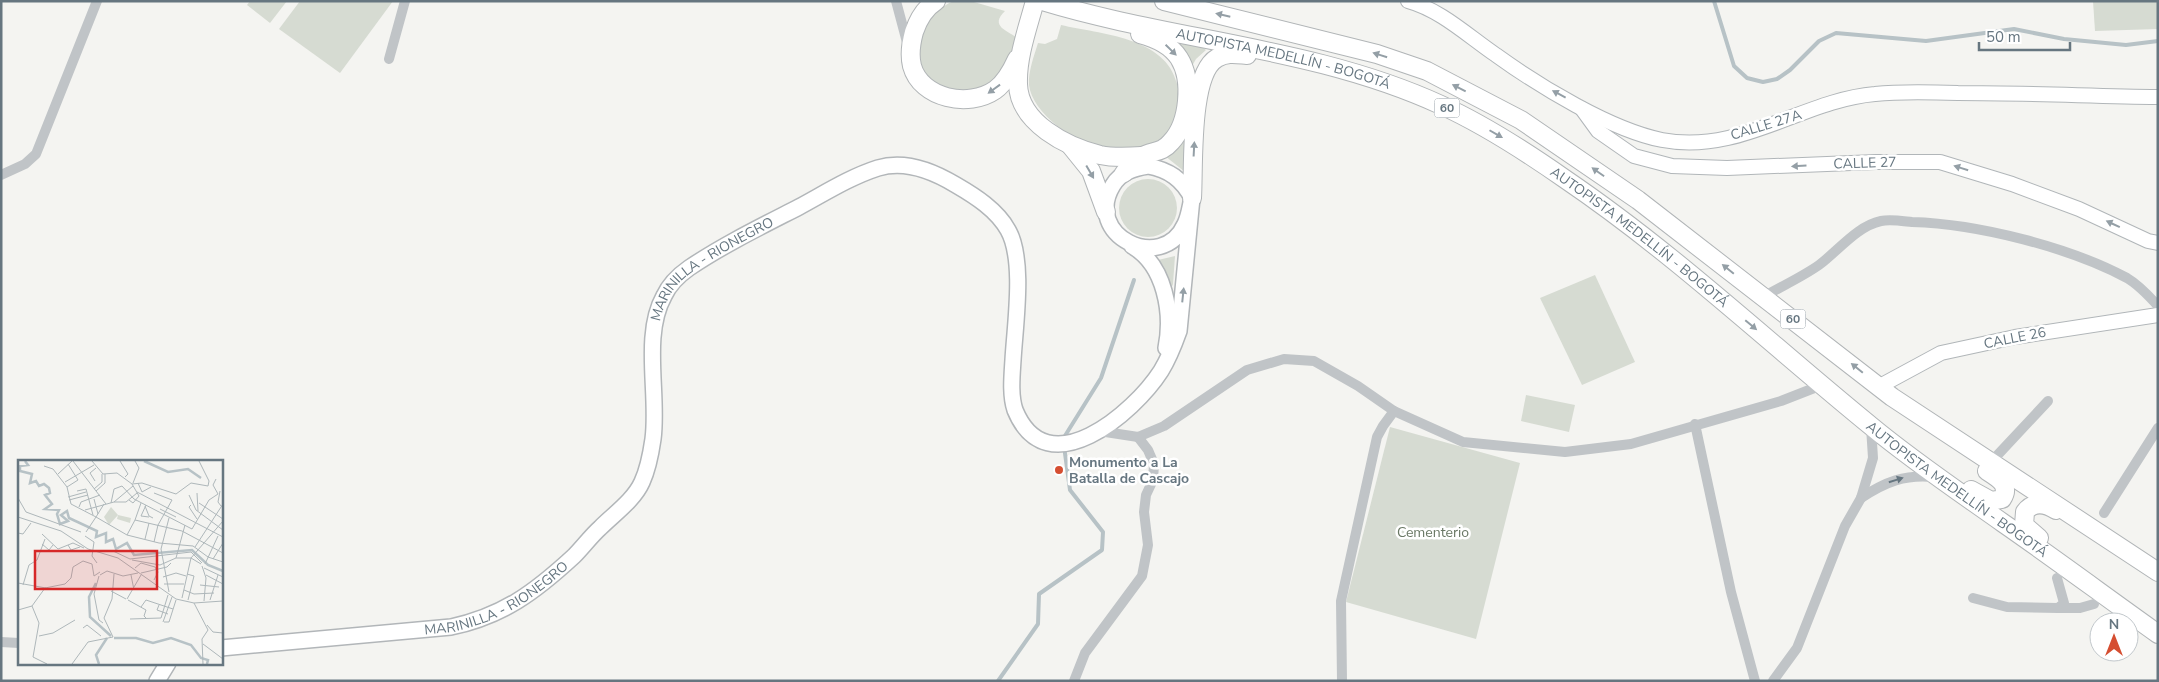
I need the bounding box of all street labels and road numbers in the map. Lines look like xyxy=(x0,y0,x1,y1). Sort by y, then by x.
street label: AUTOPISTA MEDELLÍN - BOGOTÁ xyxy=(1174,24,1393,93)
road number: 60 xyxy=(1434,99,1460,118)
street label: CALLE 27A xyxy=(1728,105,1804,145)
street label: CALLE 27 xyxy=(1833,152,1897,174)
street label: AUTOPISTA MEDELLÍN - BOGOTÁ xyxy=(1547,162,1733,311)
street label: MARINILLA - RIONEGRO xyxy=(646,212,777,323)
road number: 60 xyxy=(1780,310,1806,328)
street label: CALLE 26 xyxy=(1982,323,2048,353)
street label: AUTOPISTA MEDELLÍN - BOGOTÁ xyxy=(1862,417,2052,561)
street label: MARINILLA - RIONEGRO xyxy=(423,556,572,639)

